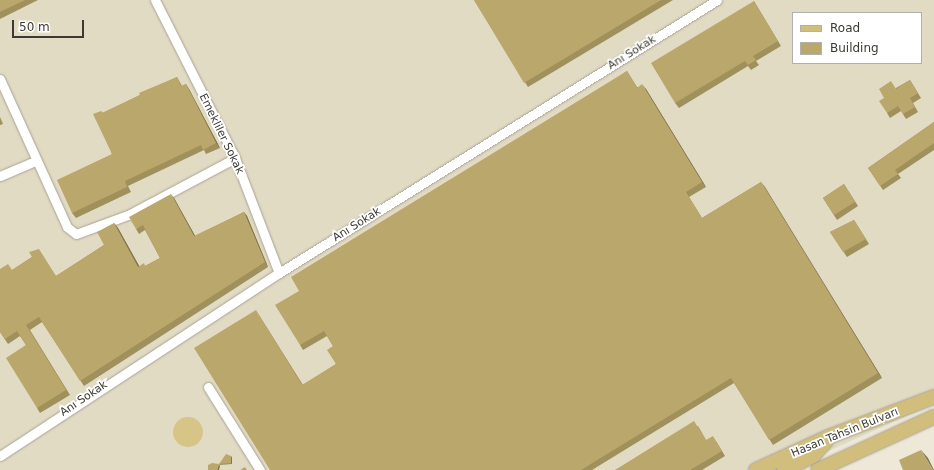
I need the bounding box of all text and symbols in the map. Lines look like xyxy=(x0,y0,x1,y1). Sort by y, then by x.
scale bar xyxy=(14,12,86,38)
legend xyxy=(792,12,922,64)
text: 50 m xyxy=(19,20,50,34)
text: Road xyxy=(830,21,860,35)
street label: Anı Sokak xyxy=(606,33,658,73)
text: Building xyxy=(830,41,879,55)
street label: Emekliler Sokak xyxy=(196,92,246,176)
street label: Anı Sokak xyxy=(331,205,383,245)
street label: Anı Sokak xyxy=(58,378,110,420)
street label: Hasan Tahsin Bulvarı xyxy=(790,405,900,461)

